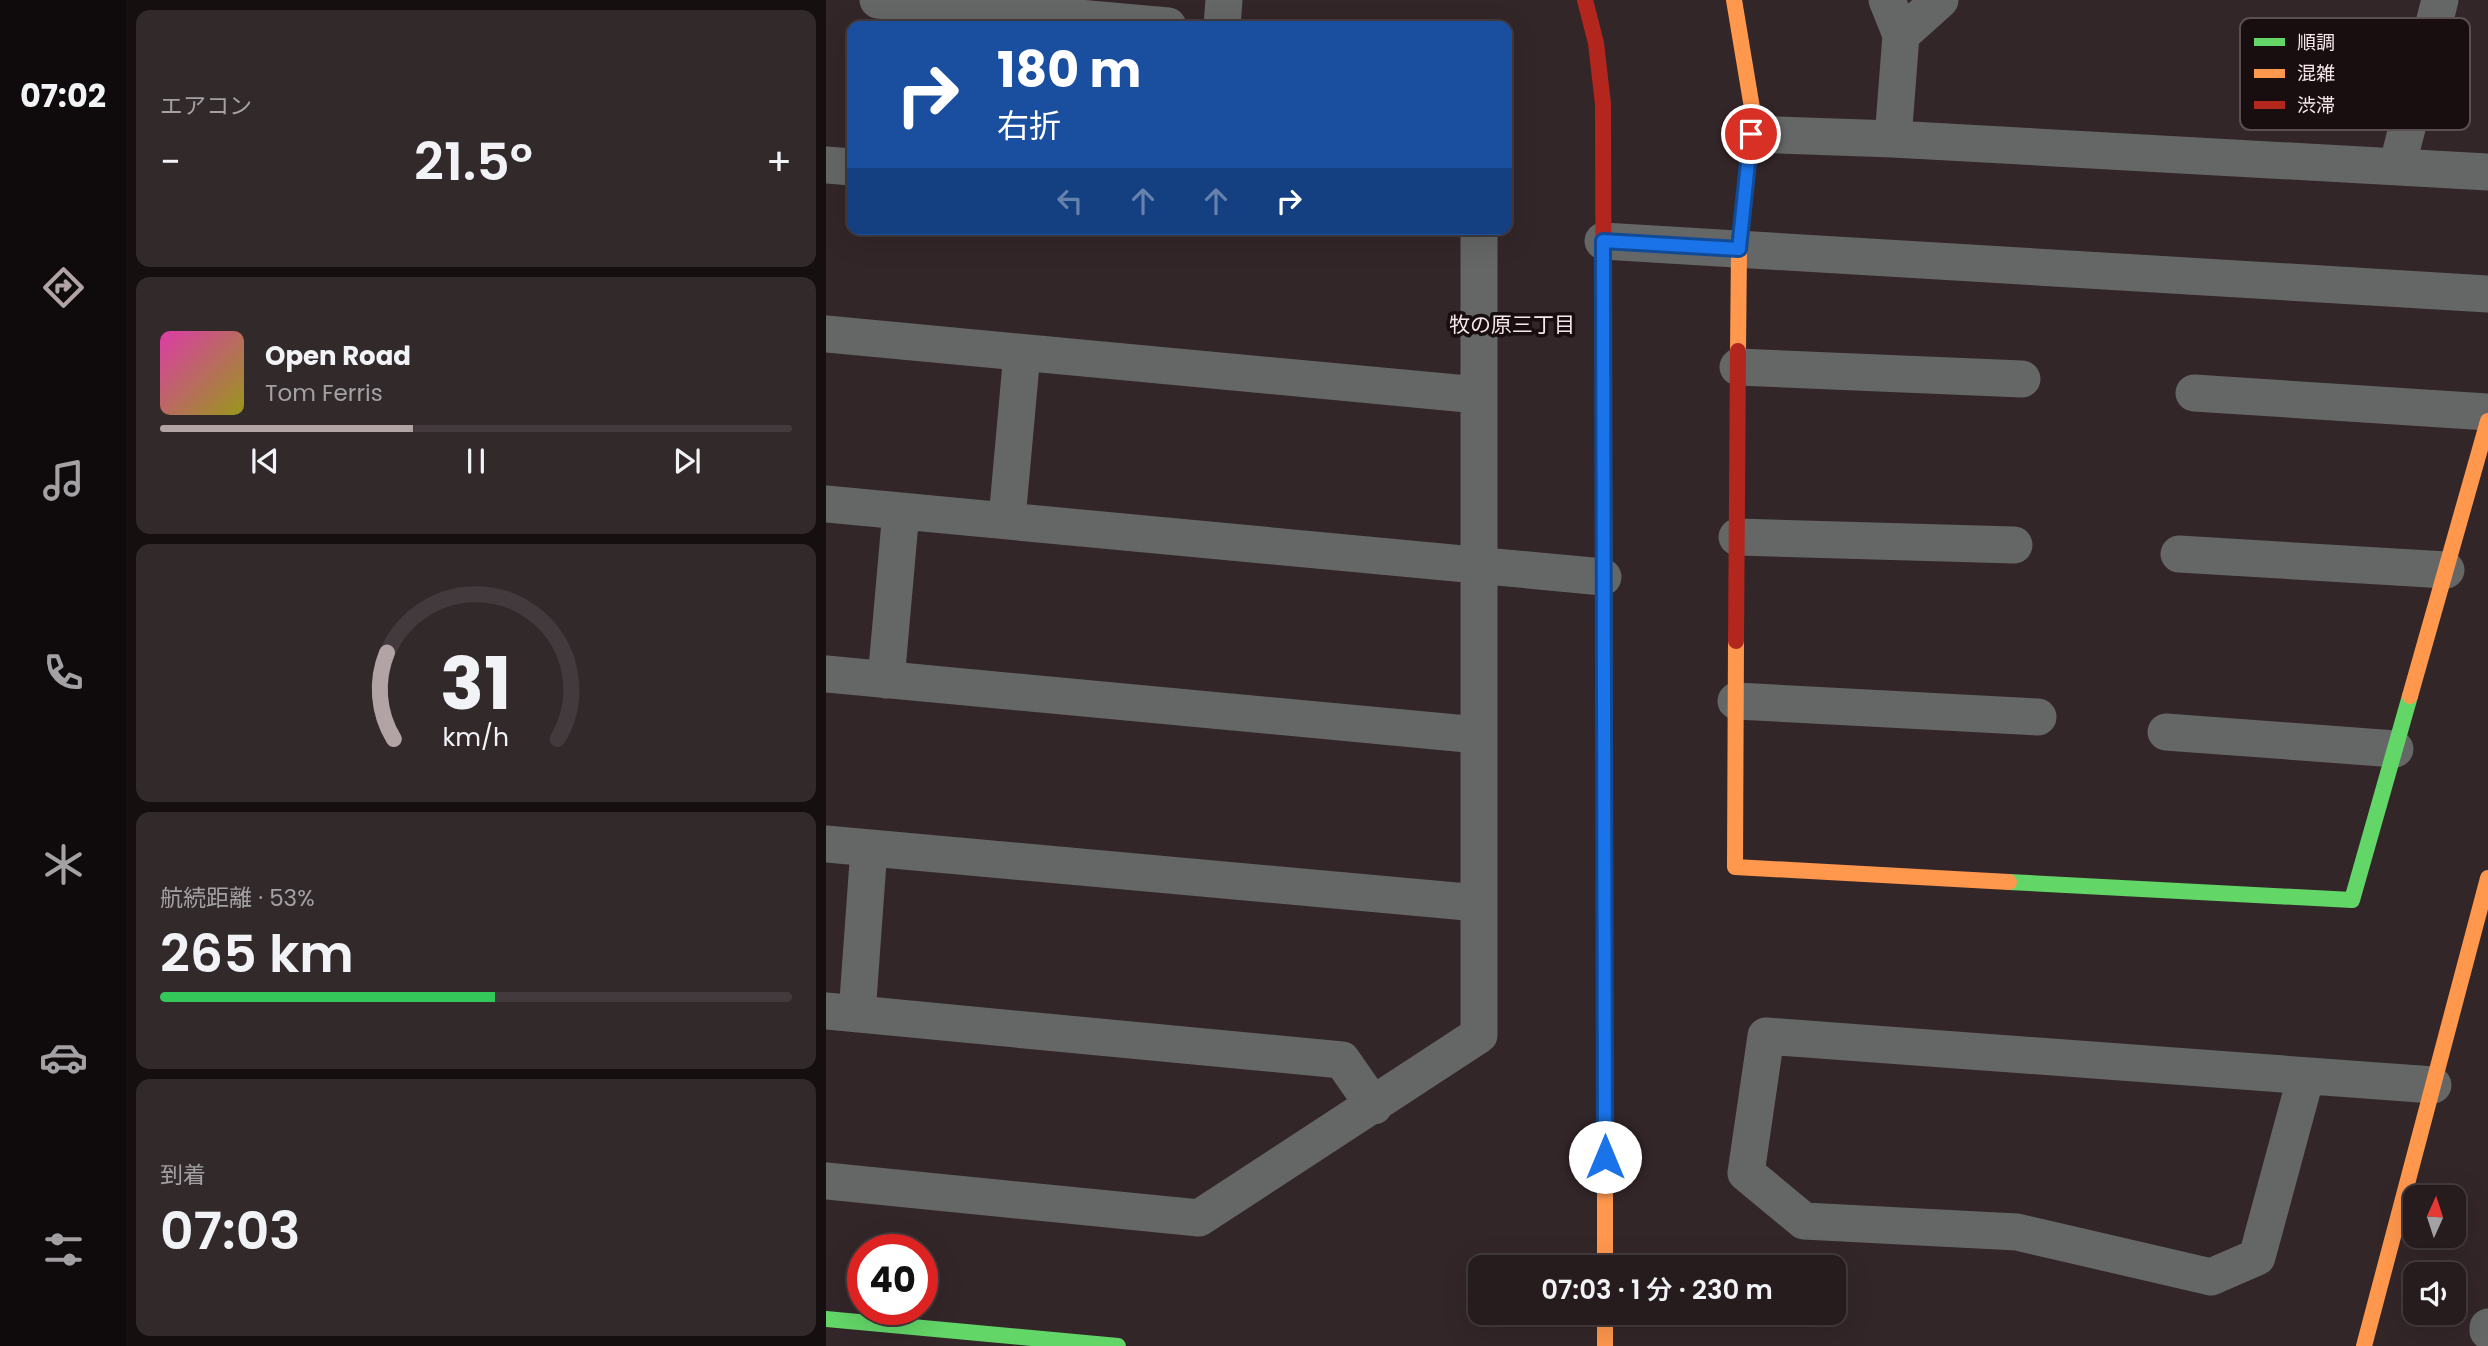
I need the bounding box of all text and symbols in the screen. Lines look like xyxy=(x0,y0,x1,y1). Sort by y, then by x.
legend xyxy=(2240,18,2470,130)
text: 順調 xyxy=(2297,29,2335,56)
text: 180 m xyxy=(997,36,1141,104)
icon: right xyxy=(882,49,973,140)
text: 混雑 xyxy=(2297,60,2335,87)
text: 07:02 xyxy=(20,73,106,118)
text: エアコン xyxy=(160,90,252,122)
text: 渋滞 xyxy=(2297,92,2335,119)
text: 右折 xyxy=(997,103,1061,148)
pin xyxy=(1721,104,1781,164)
icon: arrive xyxy=(1732,115,1770,153)
text: 21.5° xyxy=(414,125,533,198)
text: − xyxy=(160,135,181,188)
text: + xyxy=(766,135,792,188)
icon: left xyxy=(1051,182,1089,220)
icon: ahead xyxy=(1124,182,1162,220)
icon: ahead xyxy=(1197,182,1235,220)
icon: right xyxy=(1270,182,1308,220)
icon: directions xyxy=(39,263,88,312)
district label: 牧の原三丁目 xyxy=(1449,310,1575,339)
text: Open Road xyxy=(265,338,411,374)
text: Tom Ferris xyxy=(265,377,383,409)
icon: previous xyxy=(246,442,284,480)
icon: pause xyxy=(457,442,495,480)
icon: next xyxy=(668,442,706,480)
icon: music xyxy=(39,456,88,505)
text: 31 xyxy=(440,633,512,734)
icon: phone xyxy=(39,648,88,697)
text: km/h xyxy=(443,720,509,755)
icon: climate xyxy=(39,840,88,889)
text: 航続距離 · 53% xyxy=(160,882,315,914)
text: 265 km xyxy=(160,917,354,990)
icon: car xyxy=(39,1033,88,1082)
position arrow xyxy=(1568,1120,1642,1194)
text: 到着 xyxy=(160,1159,206,1191)
north arrow xyxy=(2403,1185,2466,1248)
map controls xyxy=(2403,1185,2466,1325)
text: 07:03 xyxy=(160,1194,301,1267)
icon: filters xyxy=(39,1225,88,1274)
speed limit sign: 40 xyxy=(847,1234,938,1325)
button: sound xyxy=(2403,1262,2466,1325)
text: 07:03 · 1 分 · 230 m xyxy=(1541,1272,1773,1308)

